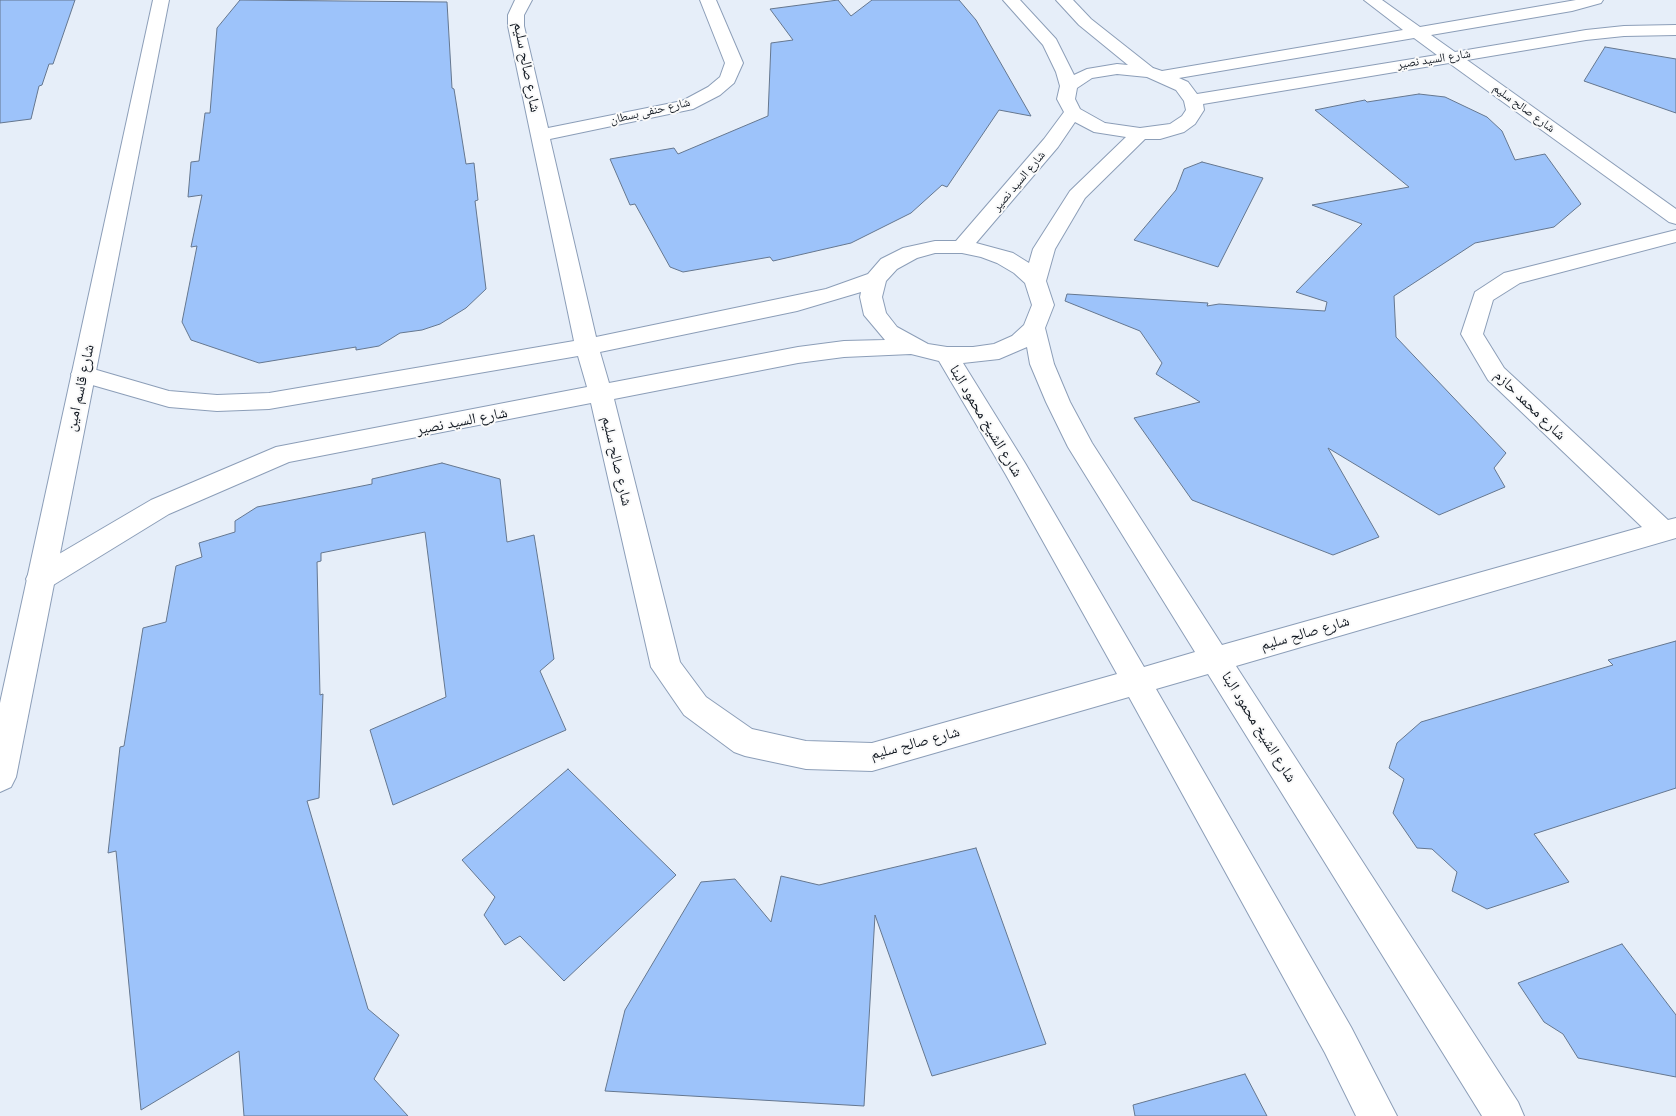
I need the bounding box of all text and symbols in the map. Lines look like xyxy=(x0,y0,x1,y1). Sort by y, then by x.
street label: شارع صالح سليم xyxy=(509,20,545,114)
street label: شارع السيد نصير xyxy=(1396,46,1472,72)
street label: شارع صالح سليم xyxy=(1490,81,1558,135)
street label: شارع حنفى بسطان xyxy=(609,95,691,127)
street label: شارع السيد نصير xyxy=(990,148,1048,214)
street label: شارع قاسم امين xyxy=(62,343,98,433)
street label: شارع الشيخ محمود البنا xyxy=(945,362,1027,480)
street label: شارع محمد حازم xyxy=(1490,366,1570,444)
street label: شارع السيد نصير xyxy=(415,403,509,439)
street label: شارع صالح سليم xyxy=(598,414,636,508)
street label: شارع صالح سليم xyxy=(1258,612,1352,654)
street label: شارع الشيخ محمود البنا xyxy=(1218,668,1300,786)
street label: شارع صالح سليم xyxy=(868,722,962,764)

